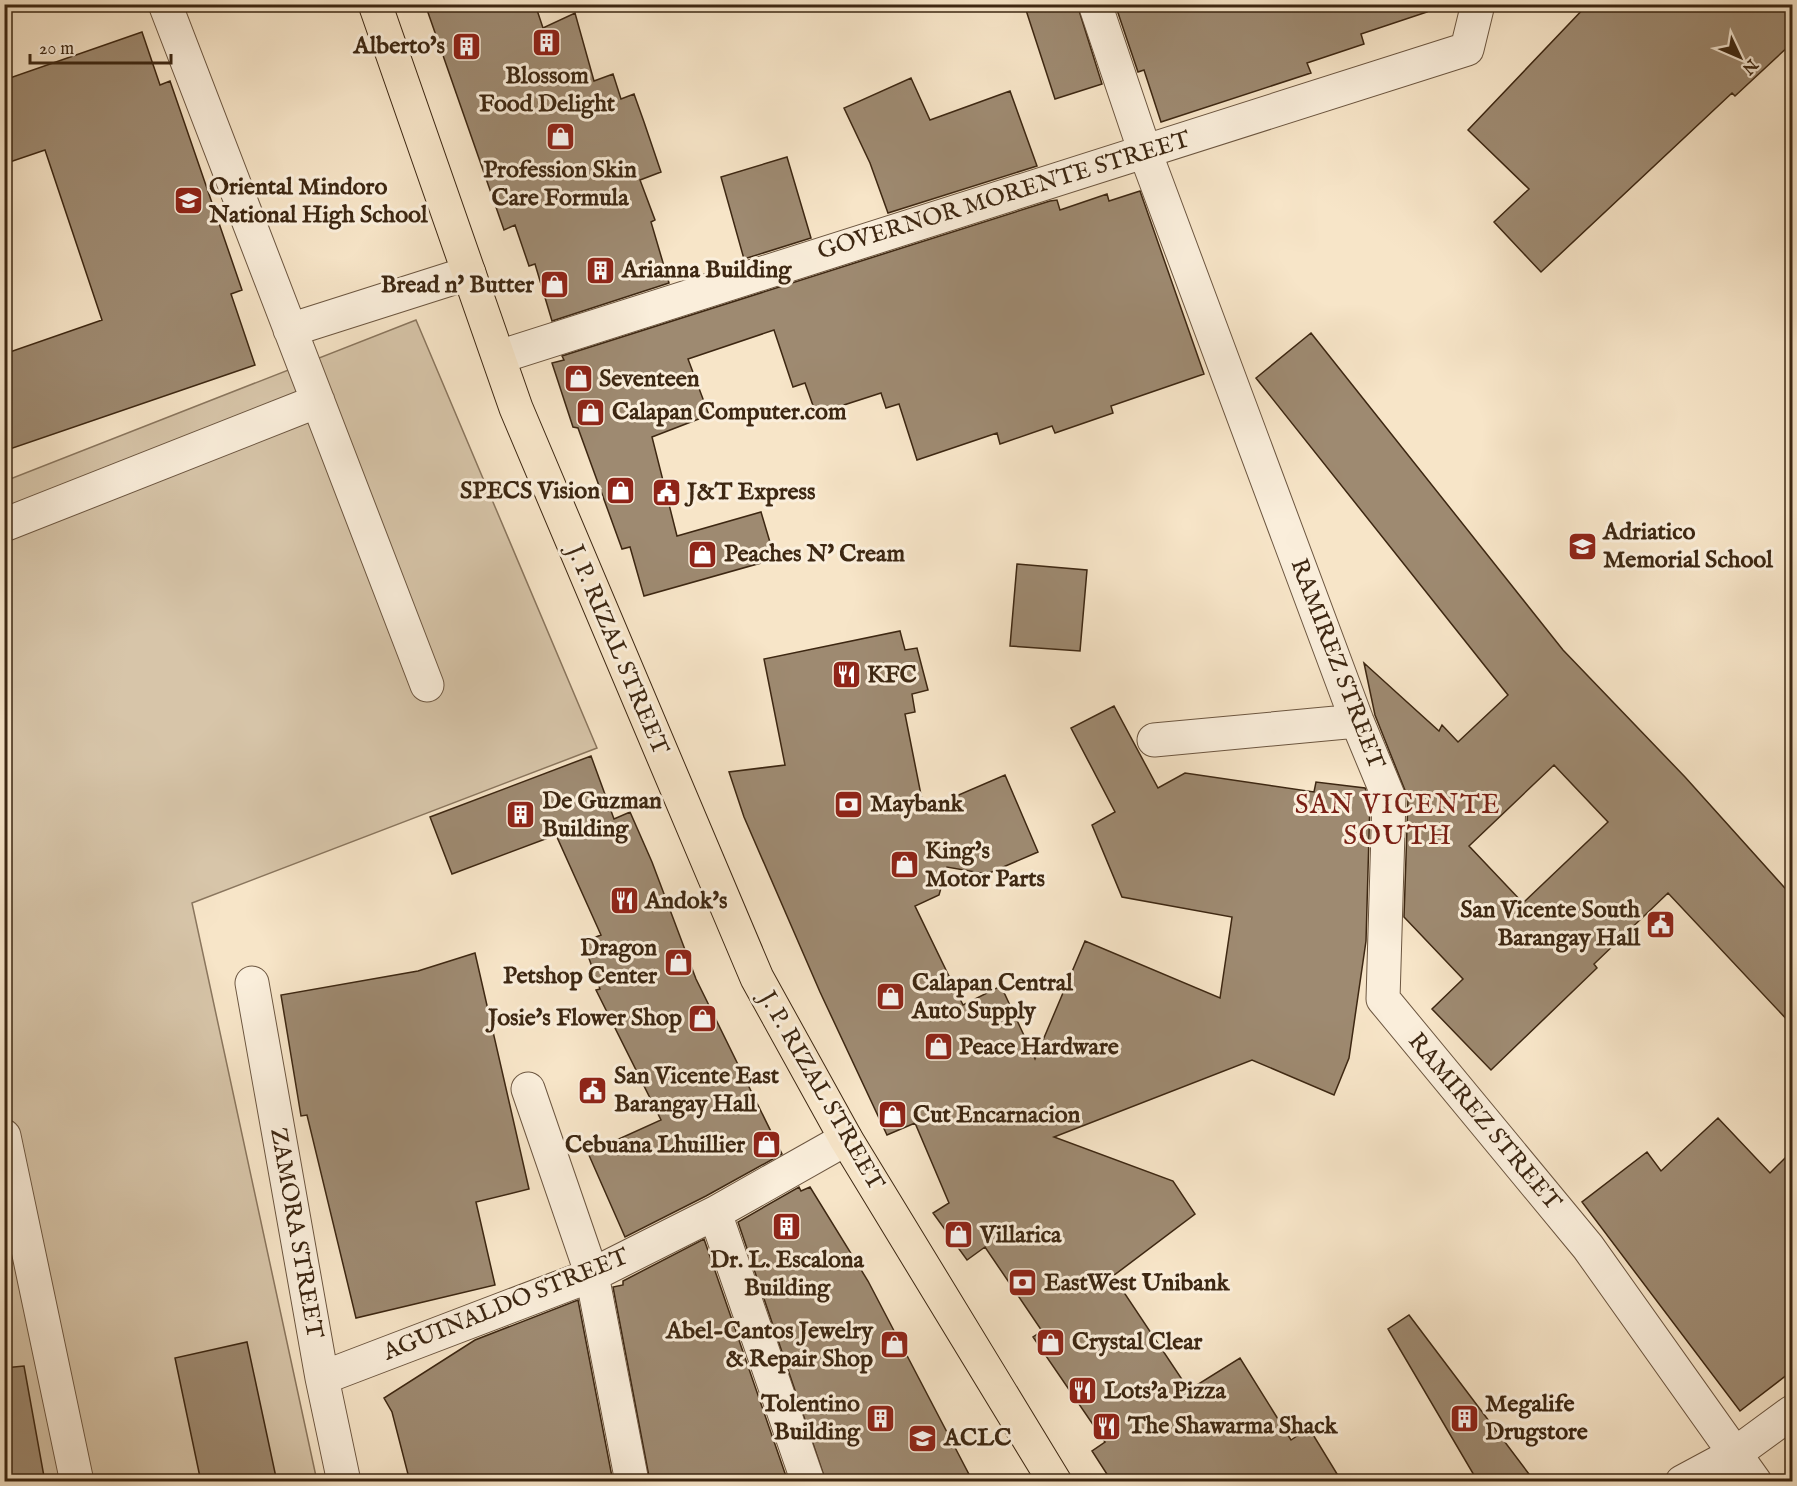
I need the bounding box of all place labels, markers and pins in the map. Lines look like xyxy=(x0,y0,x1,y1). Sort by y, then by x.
building icon: Blossom Food Delight xyxy=(531,27,563,59)
building icon: Alberto's xyxy=(450,30,482,62)
place label: Alberto's xyxy=(353,31,446,62)
place label: Blossom Food Delight xyxy=(479,61,616,120)
shop icon: Profession Skin Care Formula xyxy=(544,121,576,153)
place label: Profession Skin Care Formula xyxy=(483,155,637,214)
place label: Oriental Mindoro National High School xyxy=(208,172,428,231)
school or university icon: Oriental Mindoro National High School xyxy=(172,185,204,217)
building icon: Arianna Building xyxy=(585,254,617,286)
place label: Arianna Building xyxy=(621,255,792,286)
shop icon: Bread n' Butter xyxy=(539,269,571,301)
place label: Bread n' Butter xyxy=(381,270,534,301)
shop icon: Seventeen xyxy=(562,363,594,395)
place label: Seventeen xyxy=(599,364,700,395)
shop icon: Calapan Computer.com xyxy=(575,396,607,428)
place label: Calapan Computer.com xyxy=(612,397,847,428)
shop icon: SPECS Vision xyxy=(605,475,637,507)
place label: SPECS Vision xyxy=(460,476,600,507)
public building icon: J&T Express xyxy=(650,476,682,508)
place label: J&T Express xyxy=(684,477,816,508)
place label: Adriatico Memorial School xyxy=(1602,517,1773,576)
school or university icon: Adriatico Memorial School xyxy=(1566,530,1598,562)
shop icon: Peaches N' Cream xyxy=(687,538,719,570)
place label: Peaches N' Cream xyxy=(724,539,905,570)
restaurant icon: KFC xyxy=(830,659,862,691)
place label: KFC xyxy=(867,660,917,691)
place label: De Guzman Building xyxy=(542,786,662,845)
bank icon: Maybank xyxy=(833,788,865,820)
place label: Maybank xyxy=(870,789,965,820)
building icon: De Guzman Building xyxy=(505,799,537,831)
place label: King's Motor Parts xyxy=(925,836,1045,895)
shop icon: King's Motor Parts xyxy=(888,849,920,881)
restaurant icon: Andok's xyxy=(608,885,640,917)
place label: Andok's xyxy=(644,886,728,917)
place label: San Vicente South Barangay Hall xyxy=(1460,895,1640,954)
public building icon: San Vicente South Barangay Hall xyxy=(1645,908,1677,940)
place label: Dragon Petshop Center xyxy=(503,933,657,992)
shop icon: Dragon Petshop Center xyxy=(662,946,694,978)
place label: Calapan Central Auto Supply xyxy=(911,968,1073,1027)
shop icon: Calapan Central Auto Supply xyxy=(875,981,907,1013)
shop icon: Josie's Flower Shop xyxy=(687,1002,719,1034)
place label: Josie's Flower Shop xyxy=(485,1003,682,1034)
shop icon: Peace Hardware xyxy=(922,1031,954,1063)
place label: Peace Hardware xyxy=(959,1032,1119,1063)
place label: San Vicente East Barangay Hall xyxy=(614,1061,780,1120)
public building icon: San Vicente East Barangay Hall xyxy=(577,1074,609,1106)
shop icon: Cut Encarnacion xyxy=(876,1099,908,1131)
place label: Cut Encarnacion xyxy=(913,1100,1081,1131)
shop icon: Cebuana Lhuillier xyxy=(750,1129,782,1161)
place label: Cebuana Lhuillier xyxy=(565,1130,745,1161)
building icon: Dr. L. Escalona Building xyxy=(771,1211,803,1243)
shop icon: Villarica xyxy=(943,1219,975,1251)
place label: Villarica xyxy=(979,1220,1062,1251)
place label: Dr. L. Escalona Building xyxy=(710,1245,865,1304)
bank icon: EastWest Unibank xyxy=(1007,1267,1039,1299)
place label: EastWest Unibank xyxy=(1044,1268,1231,1299)
place label: Abel-Cantos Jewelry & Repair Shop xyxy=(665,1316,874,1375)
shop icon: Crystal Clear xyxy=(1035,1326,1067,1358)
place label: Crystal Clear xyxy=(1072,1327,1203,1358)
shop icon: Abel-Cantos Jewelry & Repair Shop xyxy=(878,1329,910,1361)
restaurant icon: Lots'a Pizza xyxy=(1067,1375,1099,1407)
place label: Lots'a Pizza xyxy=(1104,1376,1226,1407)
place label: Tolentino Building xyxy=(760,1389,861,1448)
place label: Megalife Drugstore xyxy=(1485,1389,1588,1448)
building icon: Tolentino Building xyxy=(865,1402,897,1434)
building icon: Megalife Drugstore xyxy=(1448,1402,1480,1434)
restaurant icon: The Shawarma Shack xyxy=(1091,1410,1123,1442)
place label: The Shawarma Shack xyxy=(1127,1411,1339,1442)
school or university icon: ACLC xyxy=(907,1422,939,1454)
place label: ACLC xyxy=(943,1423,1011,1454)

